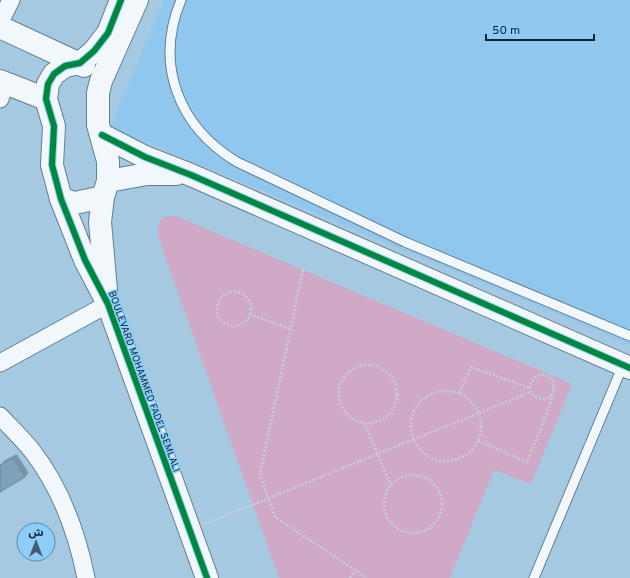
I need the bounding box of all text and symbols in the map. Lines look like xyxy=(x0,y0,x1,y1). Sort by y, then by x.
scale bar xyxy=(486,16,594,42)
text: 50 m xyxy=(492,23,520,39)
street label: BOULEVARD MOHAMMED FADEL SEMLALI xyxy=(105,289,183,474)
north arrow xyxy=(16,522,56,562)
text: ش xyxy=(28,526,44,540)

